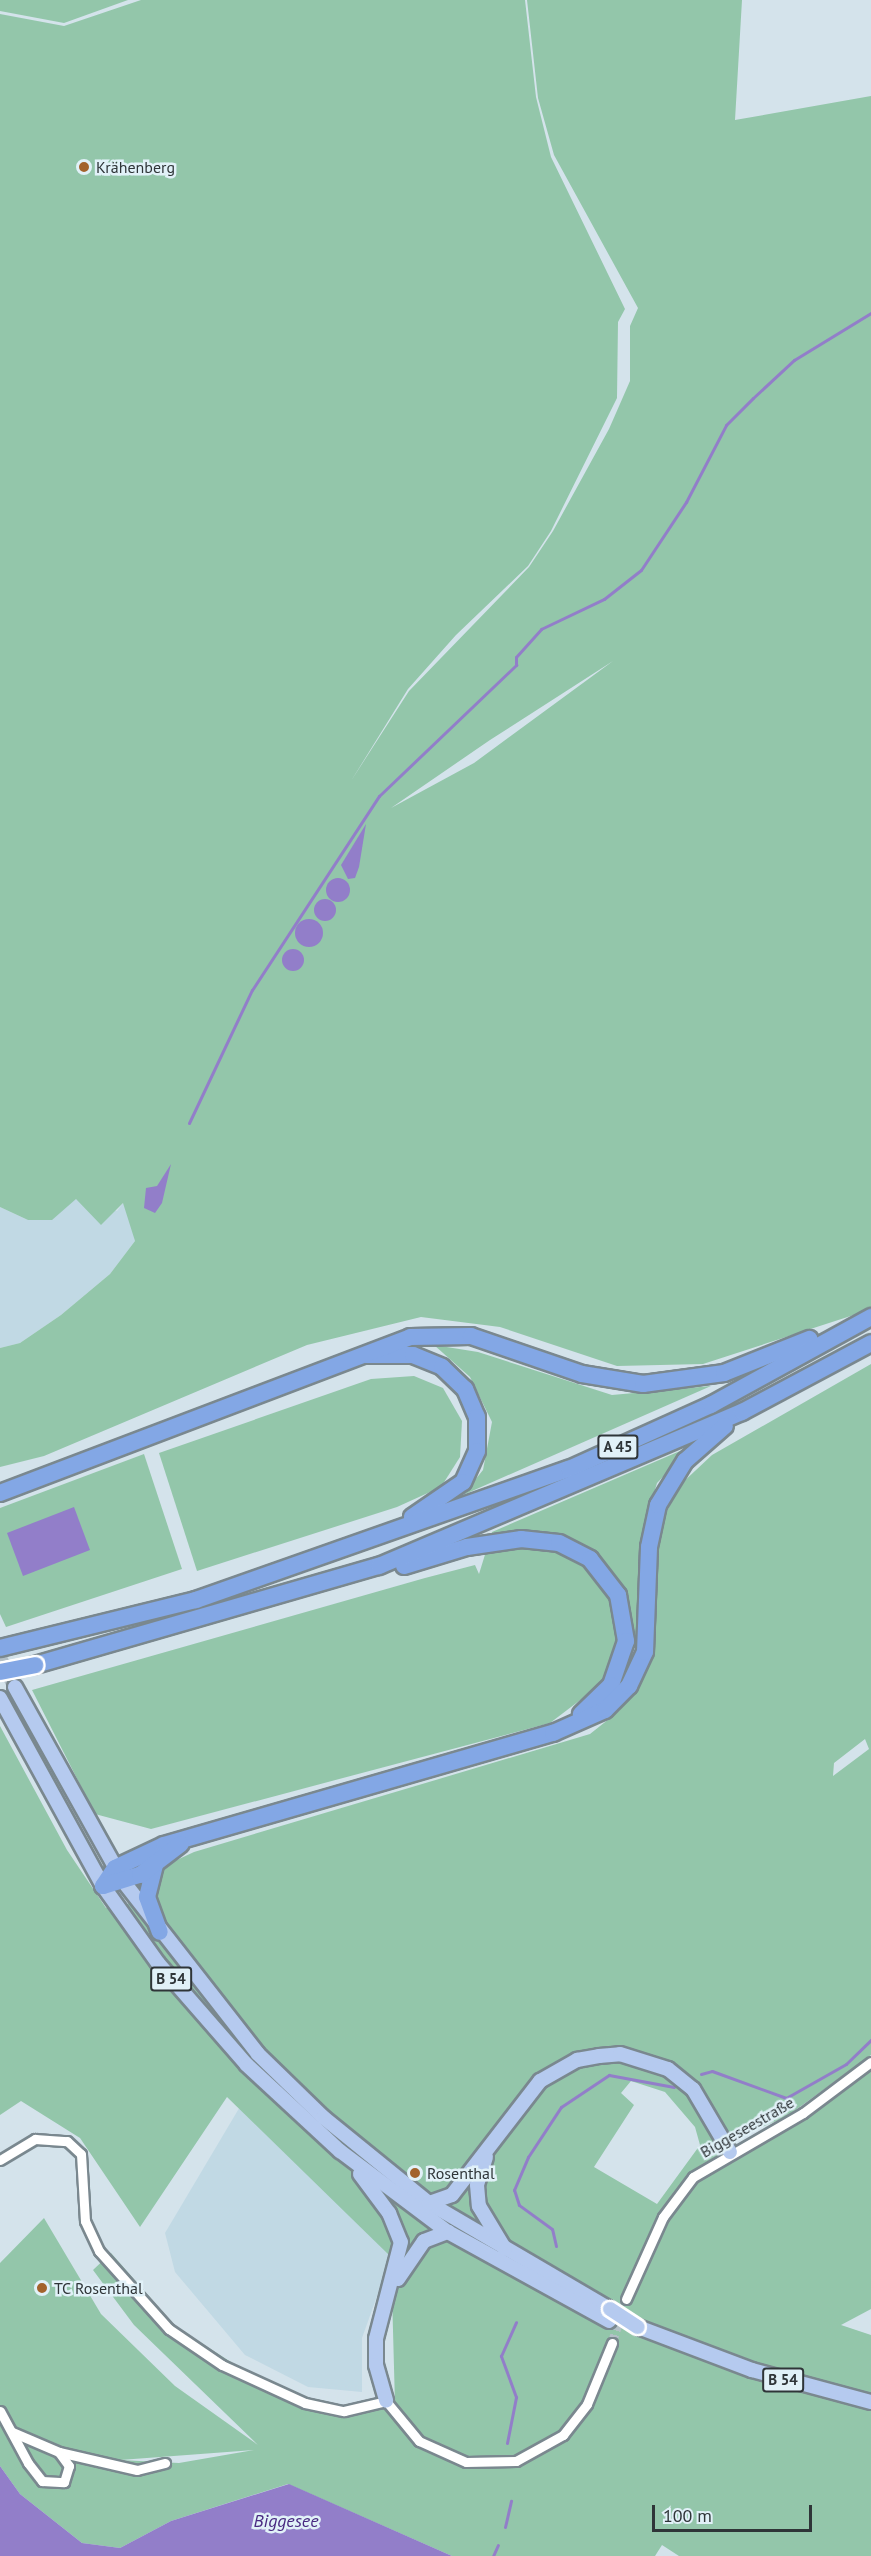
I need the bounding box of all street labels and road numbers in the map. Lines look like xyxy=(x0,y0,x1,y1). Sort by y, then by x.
road number: A 45 xyxy=(597,1435,639,1459)
road number: B 54 xyxy=(150,1967,192,1991)
street label: Biggeseestraße xyxy=(697,2092,797,2162)
road number: B 54 xyxy=(762,2368,804,2392)

